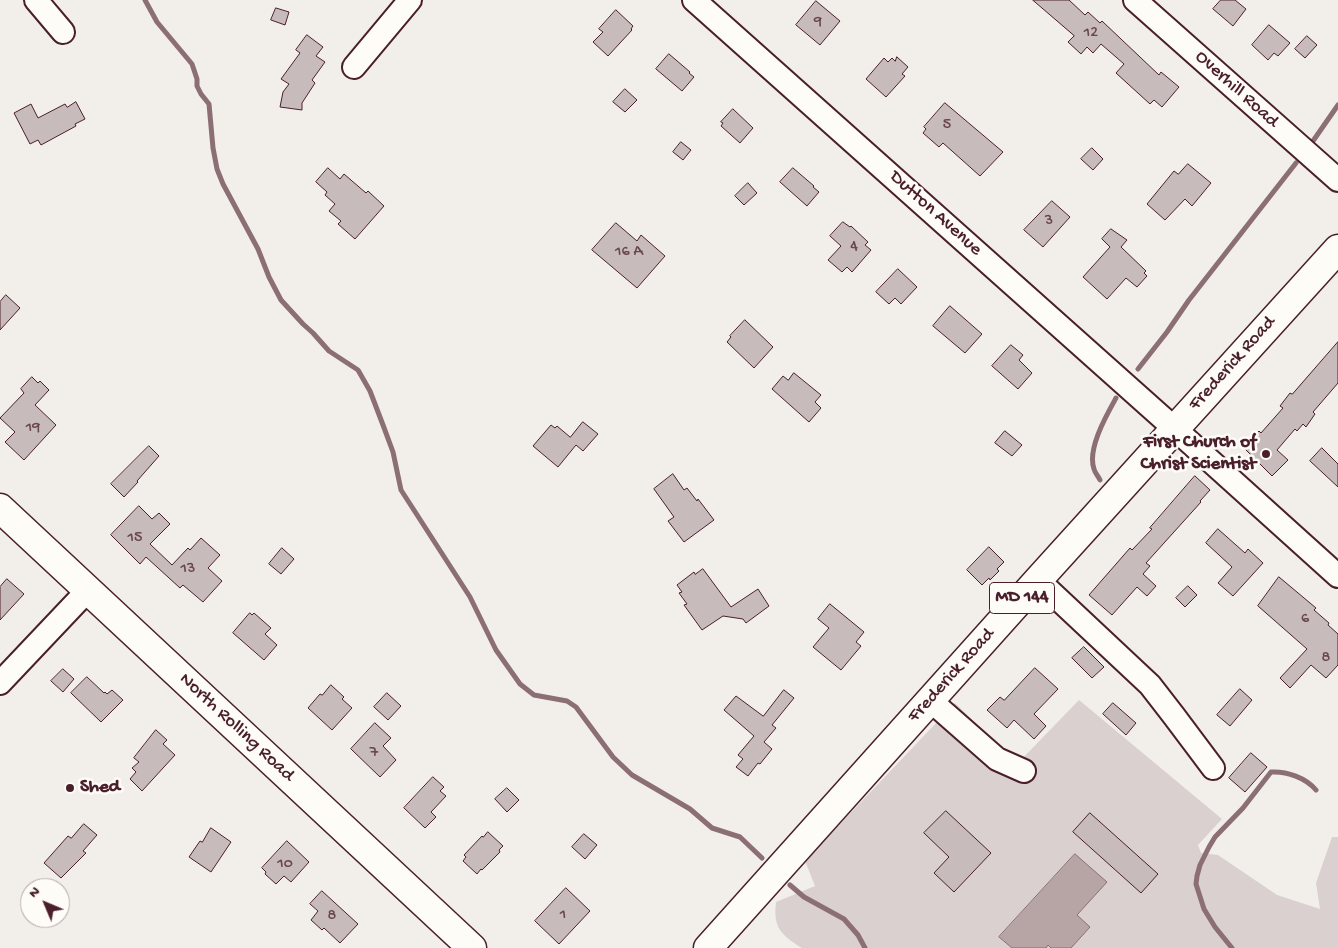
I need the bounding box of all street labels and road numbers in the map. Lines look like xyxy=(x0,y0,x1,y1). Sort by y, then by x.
street label: Overhill Road xyxy=(1189,46,1283,134)
street label: Dutton Avenue xyxy=(884,166,986,262)
street label: Frederick Road xyxy=(1185,312,1281,416)
road number: MD 144 xyxy=(990,582,1054,614)
street label: Frederick Road xyxy=(904,624,1000,728)
street label: North Rolling Road xyxy=(174,669,298,787)

